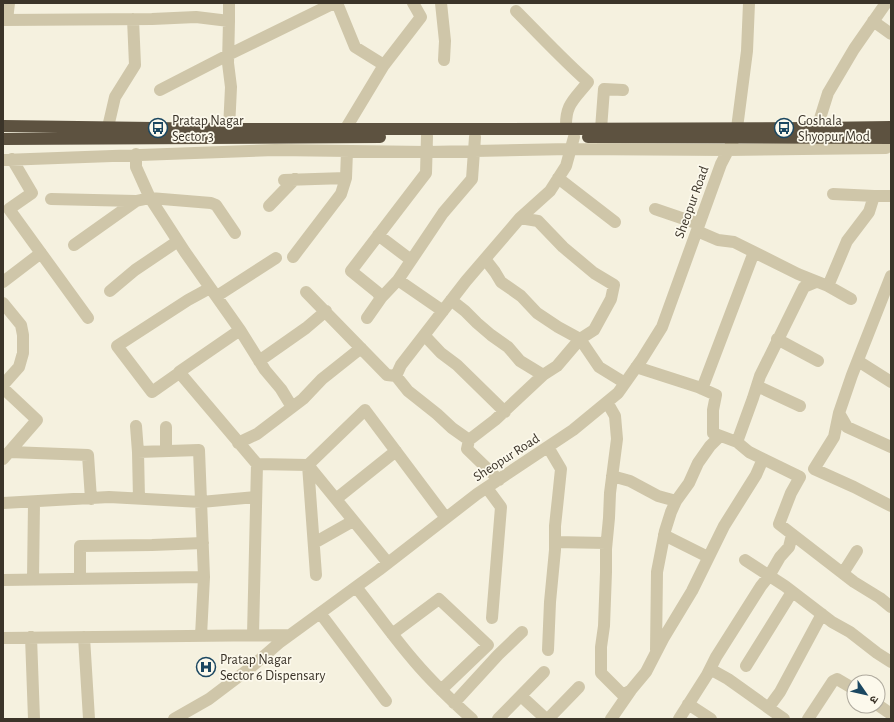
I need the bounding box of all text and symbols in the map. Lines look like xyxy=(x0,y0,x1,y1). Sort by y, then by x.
place label: Pratap Nagar Sector 3 xyxy=(172,114,244,144)
place label: Goshala Shyopur Mod xyxy=(798,114,870,144)
bus stop icon: Pratap Nagar Sector 3 xyxy=(147,117,169,139)
bus stop icon: Goshala Shyopur Mod xyxy=(773,117,795,139)
street label: Sheopur Road xyxy=(672,164,711,240)
street label: Sheopur Road xyxy=(471,431,542,484)
place label: Pratap Nagar Sector 6 Dispensary xyxy=(220,653,326,683)
hospital icon: Pratap Nagar Sector 6 Dispensary xyxy=(195,656,217,678)
north arrow xyxy=(846,674,886,714)
text: उ xyxy=(867,694,880,706)

